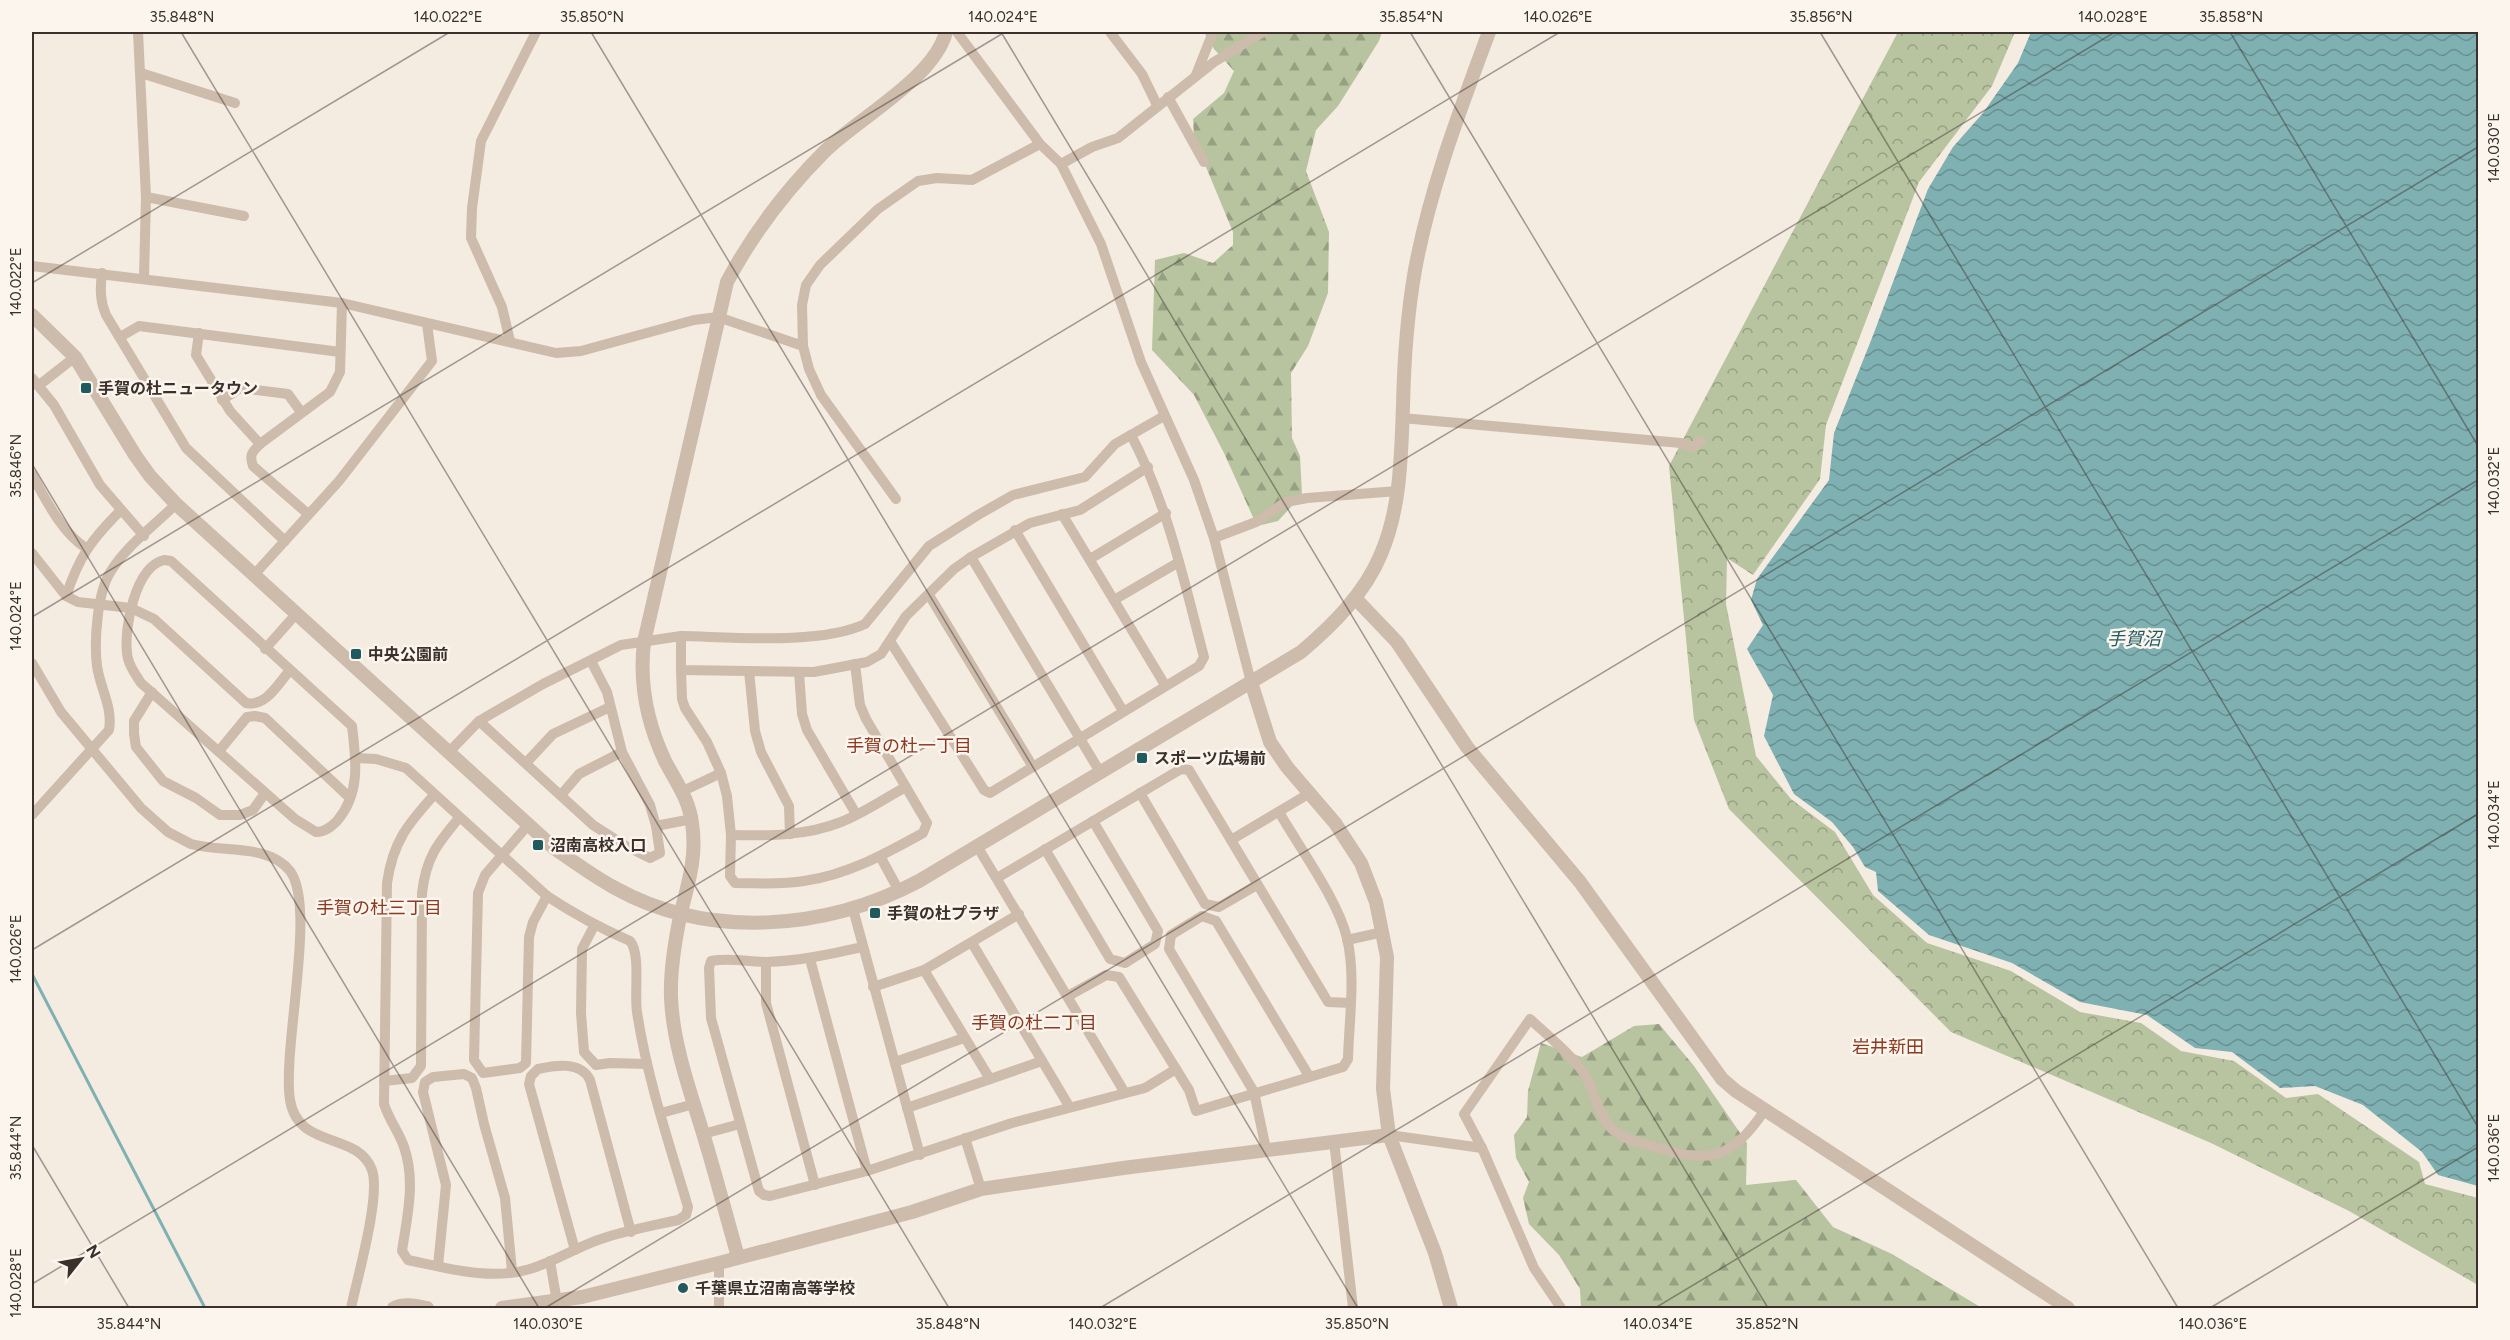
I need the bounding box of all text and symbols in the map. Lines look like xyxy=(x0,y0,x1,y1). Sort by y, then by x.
text: 35.848°N xyxy=(150,8,214,26)
text: 140.022°E xyxy=(413,8,483,26)
text: 35.850°N xyxy=(560,8,624,26)
text: 140.024°E xyxy=(968,8,1038,26)
text: 35.854°N xyxy=(1379,8,1443,26)
text: 140.026°E xyxy=(1523,8,1593,26)
text: 35.856°N xyxy=(1789,8,1853,26)
text: 140.028°E xyxy=(2078,8,2148,26)
text: 35.858°N xyxy=(2199,8,2263,26)
text: 140.030°E xyxy=(2485,113,2503,183)
text: 140.022°E xyxy=(7,247,25,317)
place label: 手賀の杜ニュータウン xyxy=(98,379,258,398)
marker: 手賀の杜ニュータウン xyxy=(79,381,93,395)
text: 35.846°N xyxy=(7,434,25,498)
text: 140.032°E xyxy=(2485,447,2503,515)
text: 140.024°E xyxy=(7,581,25,651)
water label: 手賀沼 xyxy=(2107,628,2164,650)
place label: 中央公園前 xyxy=(368,645,448,664)
marker: 中央公園前 xyxy=(349,647,363,661)
district label: 手賀の杜一丁目 xyxy=(846,735,972,757)
place label: スポーツ広場前 xyxy=(1154,749,1266,768)
marker: スポーツ広場前 xyxy=(1135,751,1149,765)
text: 140.034°E xyxy=(2485,780,2503,850)
place label: 沼南高校入口 xyxy=(550,836,646,855)
marker: 沼南高校入口 xyxy=(531,838,545,852)
district label: 手賀の杜三丁目 xyxy=(316,897,442,919)
place label: 手賀の杜プラザ xyxy=(887,904,999,923)
marker: 手賀の杜プラザ xyxy=(868,906,882,920)
text: 140.026°E xyxy=(7,914,25,984)
district label: 手賀の杜二丁目 xyxy=(971,1012,1097,1034)
district label: 岩井新田 xyxy=(1852,1036,1924,1058)
text: 140.036°E xyxy=(2485,1114,2503,1182)
text: 35.844°N xyxy=(7,1116,25,1180)
north arrow xyxy=(51,1229,111,1289)
text: N xyxy=(82,1241,105,1262)
text: 140.028°E xyxy=(7,1248,25,1318)
place label: 千葉県立沼南高等学校 xyxy=(695,1279,855,1298)
marker: 千葉県立沼南高等学校 xyxy=(676,1281,690,1295)
text: 35.844°N xyxy=(97,1315,161,1333)
text: 140.030°E xyxy=(513,1315,583,1333)
text: 35.848°N xyxy=(916,1315,980,1333)
text: 140.032°E xyxy=(1069,1315,1137,1333)
text: 35.850°N xyxy=(1325,1315,1389,1333)
text: 140.034°E xyxy=(1623,1315,1693,1333)
text: 35.852°N xyxy=(1735,1315,1799,1333)
text: 140.036°E xyxy=(2179,1315,2247,1333)

